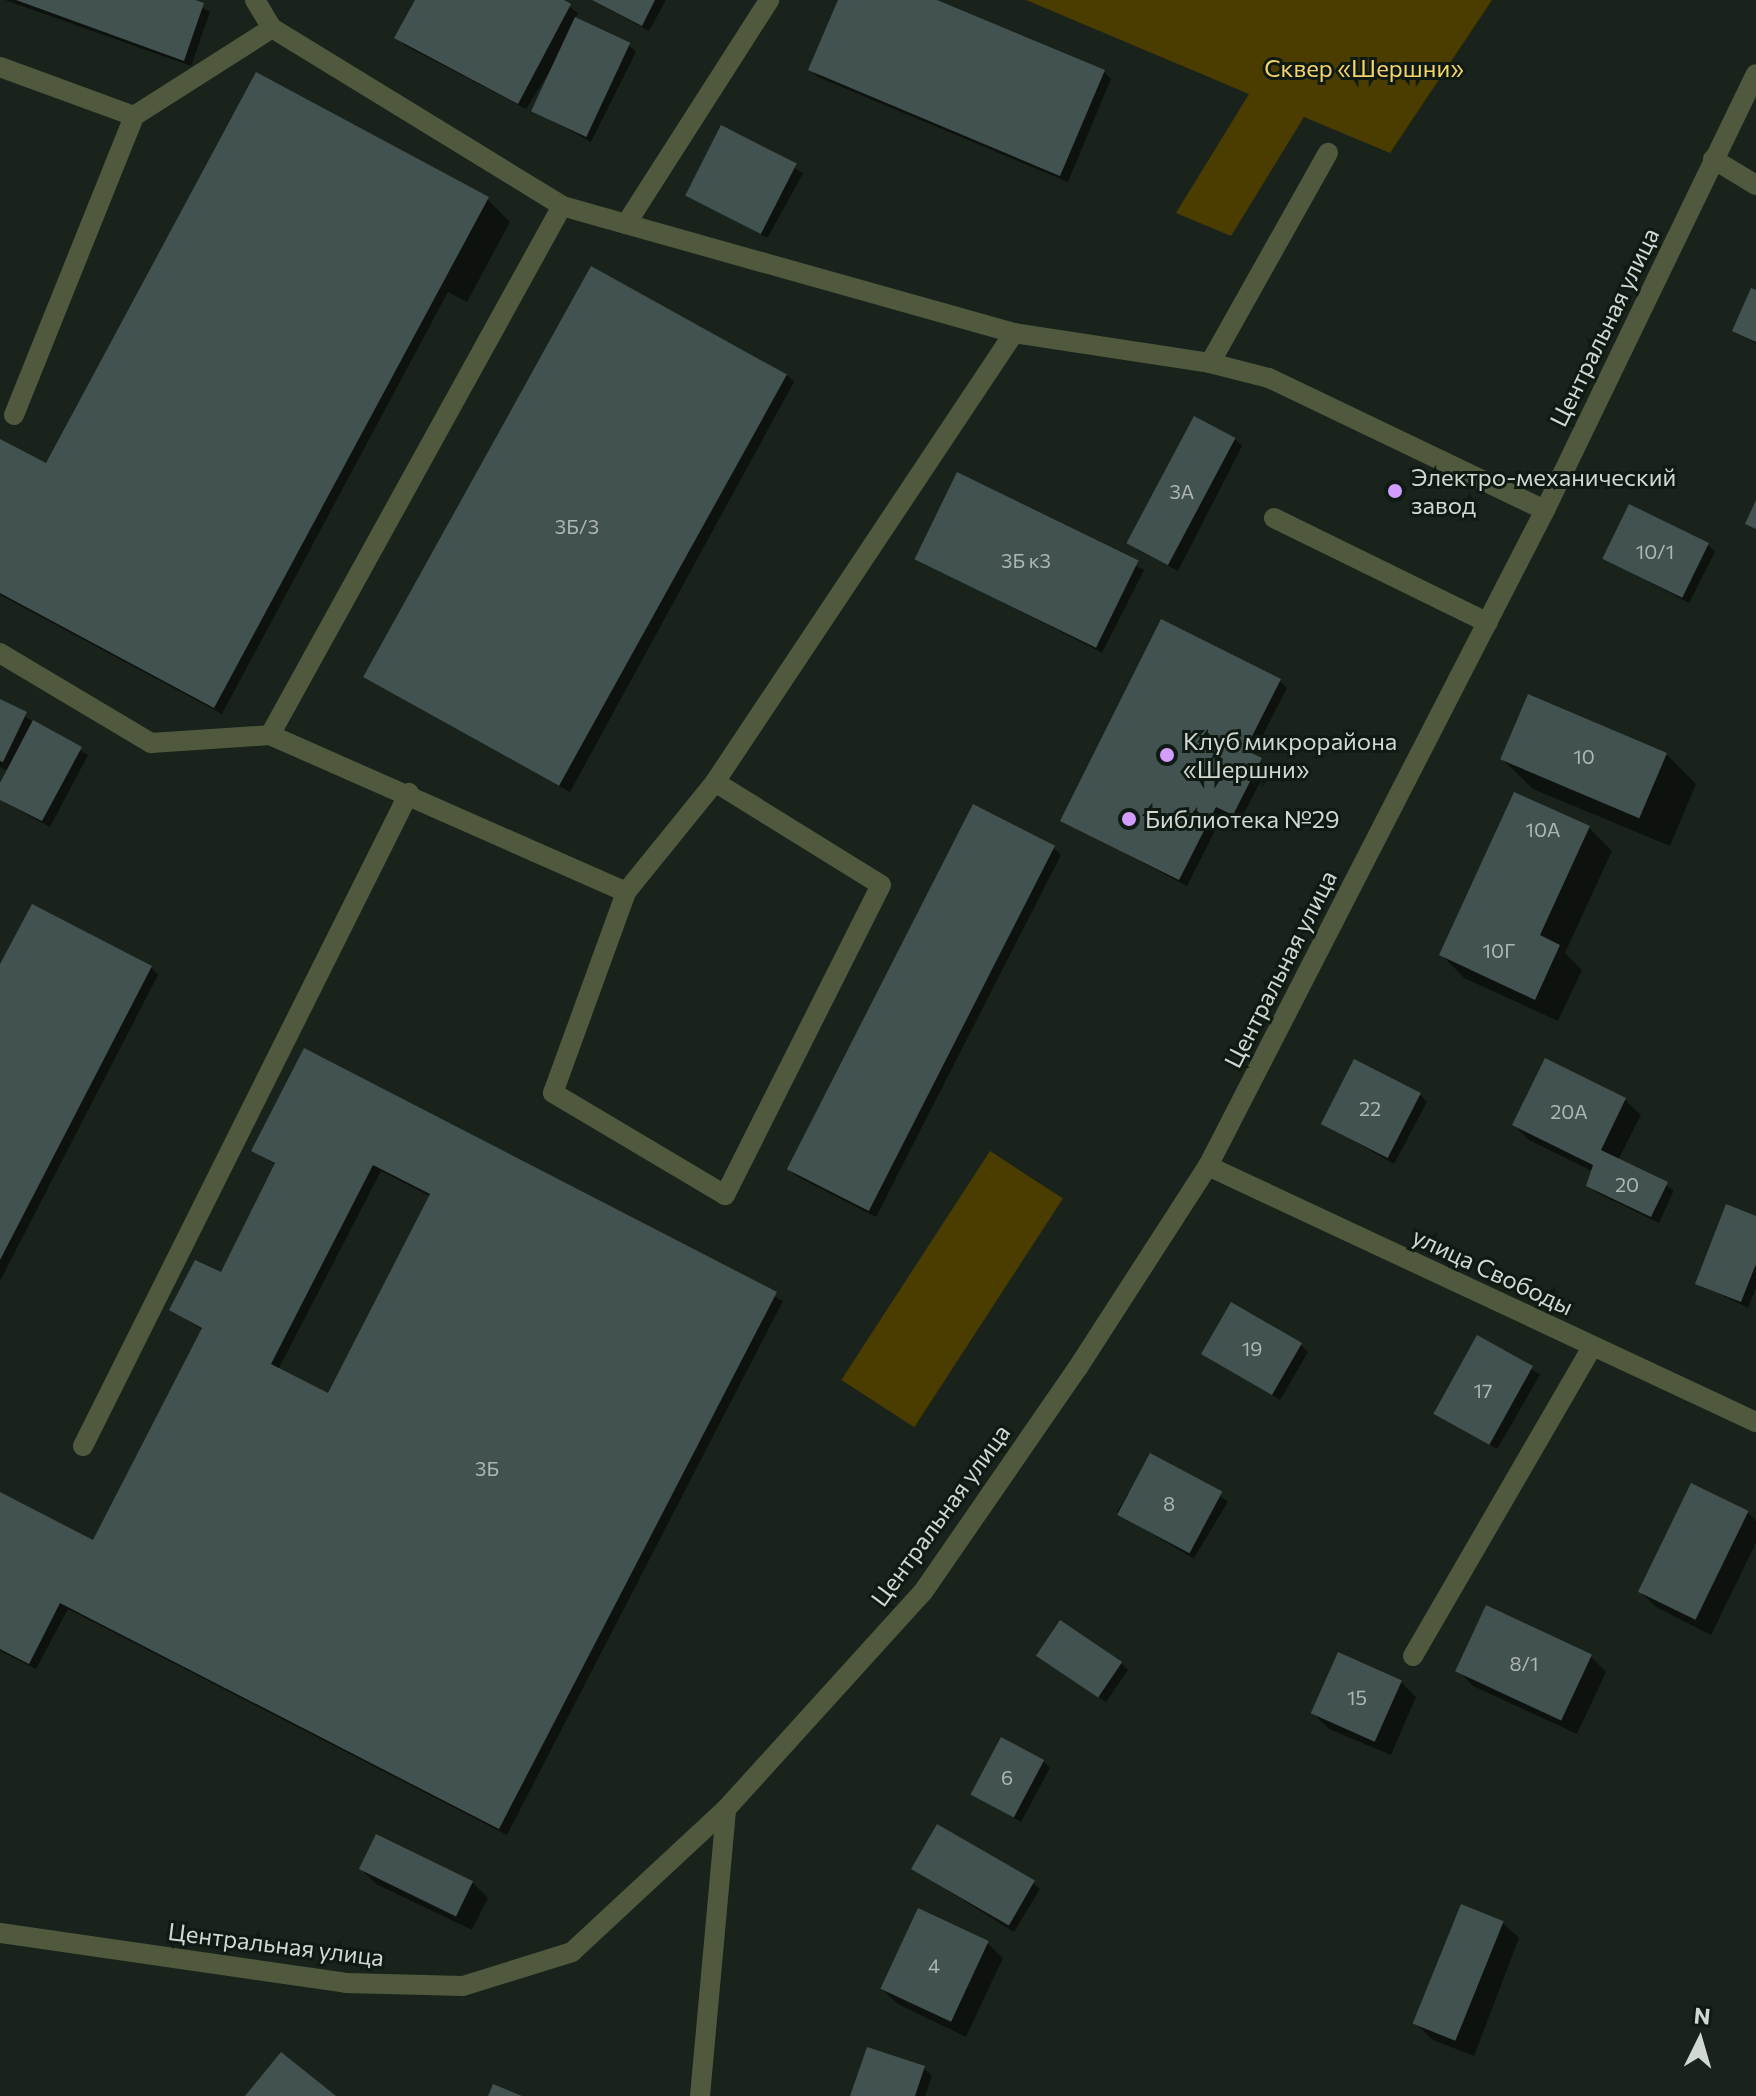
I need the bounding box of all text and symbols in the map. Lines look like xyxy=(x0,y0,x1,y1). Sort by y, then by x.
park label: Сквер «Шершни» xyxy=(1264,54,1464,82)
street label: Центральная улица xyxy=(1543,223,1665,431)
place label: Электро-механический завод xyxy=(1411,463,1676,519)
house number: 3А xyxy=(1170,479,1194,503)
marker: Электро-механический завод xyxy=(1386,482,1404,500)
house number: 3Б/3 xyxy=(555,514,599,538)
house number: 10/1 xyxy=(1636,539,1674,563)
house number: 3Б к3 xyxy=(1001,548,1051,572)
place label: Клуб микрорайона «Шершни» xyxy=(1183,727,1397,783)
house number: 10 xyxy=(1573,744,1595,768)
marker: Клуб микрорайона «Шершни» xyxy=(1158,746,1176,764)
place label: Библиотека №29 xyxy=(1145,805,1340,833)
marker: Библиотека №29 xyxy=(1120,810,1138,828)
house number: 10А xyxy=(1526,817,1560,841)
street label: Центральная улица xyxy=(1218,866,1342,1072)
house number: 10Г xyxy=(1483,938,1515,962)
house number: 22 xyxy=(1359,1096,1381,1120)
house number: 20А xyxy=(1550,1099,1588,1123)
house number: 20 xyxy=(1615,1172,1639,1196)
street label: улица Свободы xyxy=(1408,1221,1578,1321)
house number: 19 xyxy=(1242,1336,1262,1360)
house number: 17 xyxy=(1473,1378,1493,1402)
street label: Центральная улица xyxy=(864,1419,1016,1611)
house number: 3Б xyxy=(475,1456,499,1480)
house number: 8 xyxy=(1163,1491,1175,1515)
house number: 8/1 xyxy=(1509,1651,1539,1675)
house number: 15 xyxy=(1347,1685,1367,1709)
house number: 6 xyxy=(1001,1765,1013,1789)
street label: Центральная улица xyxy=(166,1916,386,1972)
house number: 4 xyxy=(928,1953,940,1977)
north arrow xyxy=(1660,2000,1740,2080)
text: N xyxy=(1693,2001,1712,2030)

